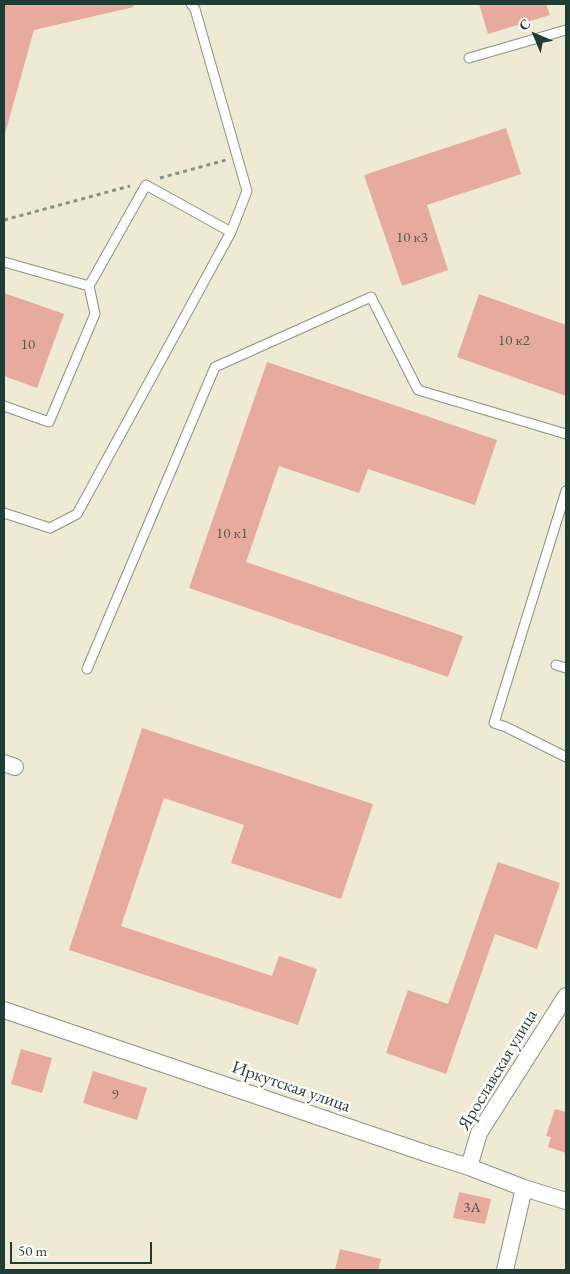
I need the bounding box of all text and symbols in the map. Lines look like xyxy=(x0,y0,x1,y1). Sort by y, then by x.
north arrow xyxy=(510,10,560,60)
text: С xyxy=(515,15,534,34)
house number: 10 к3 xyxy=(396,229,428,247)
house number: 10 к2 xyxy=(498,332,530,350)
house number: 10 xyxy=(21,336,35,354)
house number: 10 к1 xyxy=(216,525,248,543)
street label: Ярославская улица xyxy=(453,1006,543,1134)
street label: Иркутская улица xyxy=(229,1057,353,1117)
house number: 9 xyxy=(111,1086,119,1104)
house number: 3А xyxy=(463,1199,481,1217)
scale bar xyxy=(12,1232,155,1264)
text: 50 m xyxy=(18,1241,47,1260)

